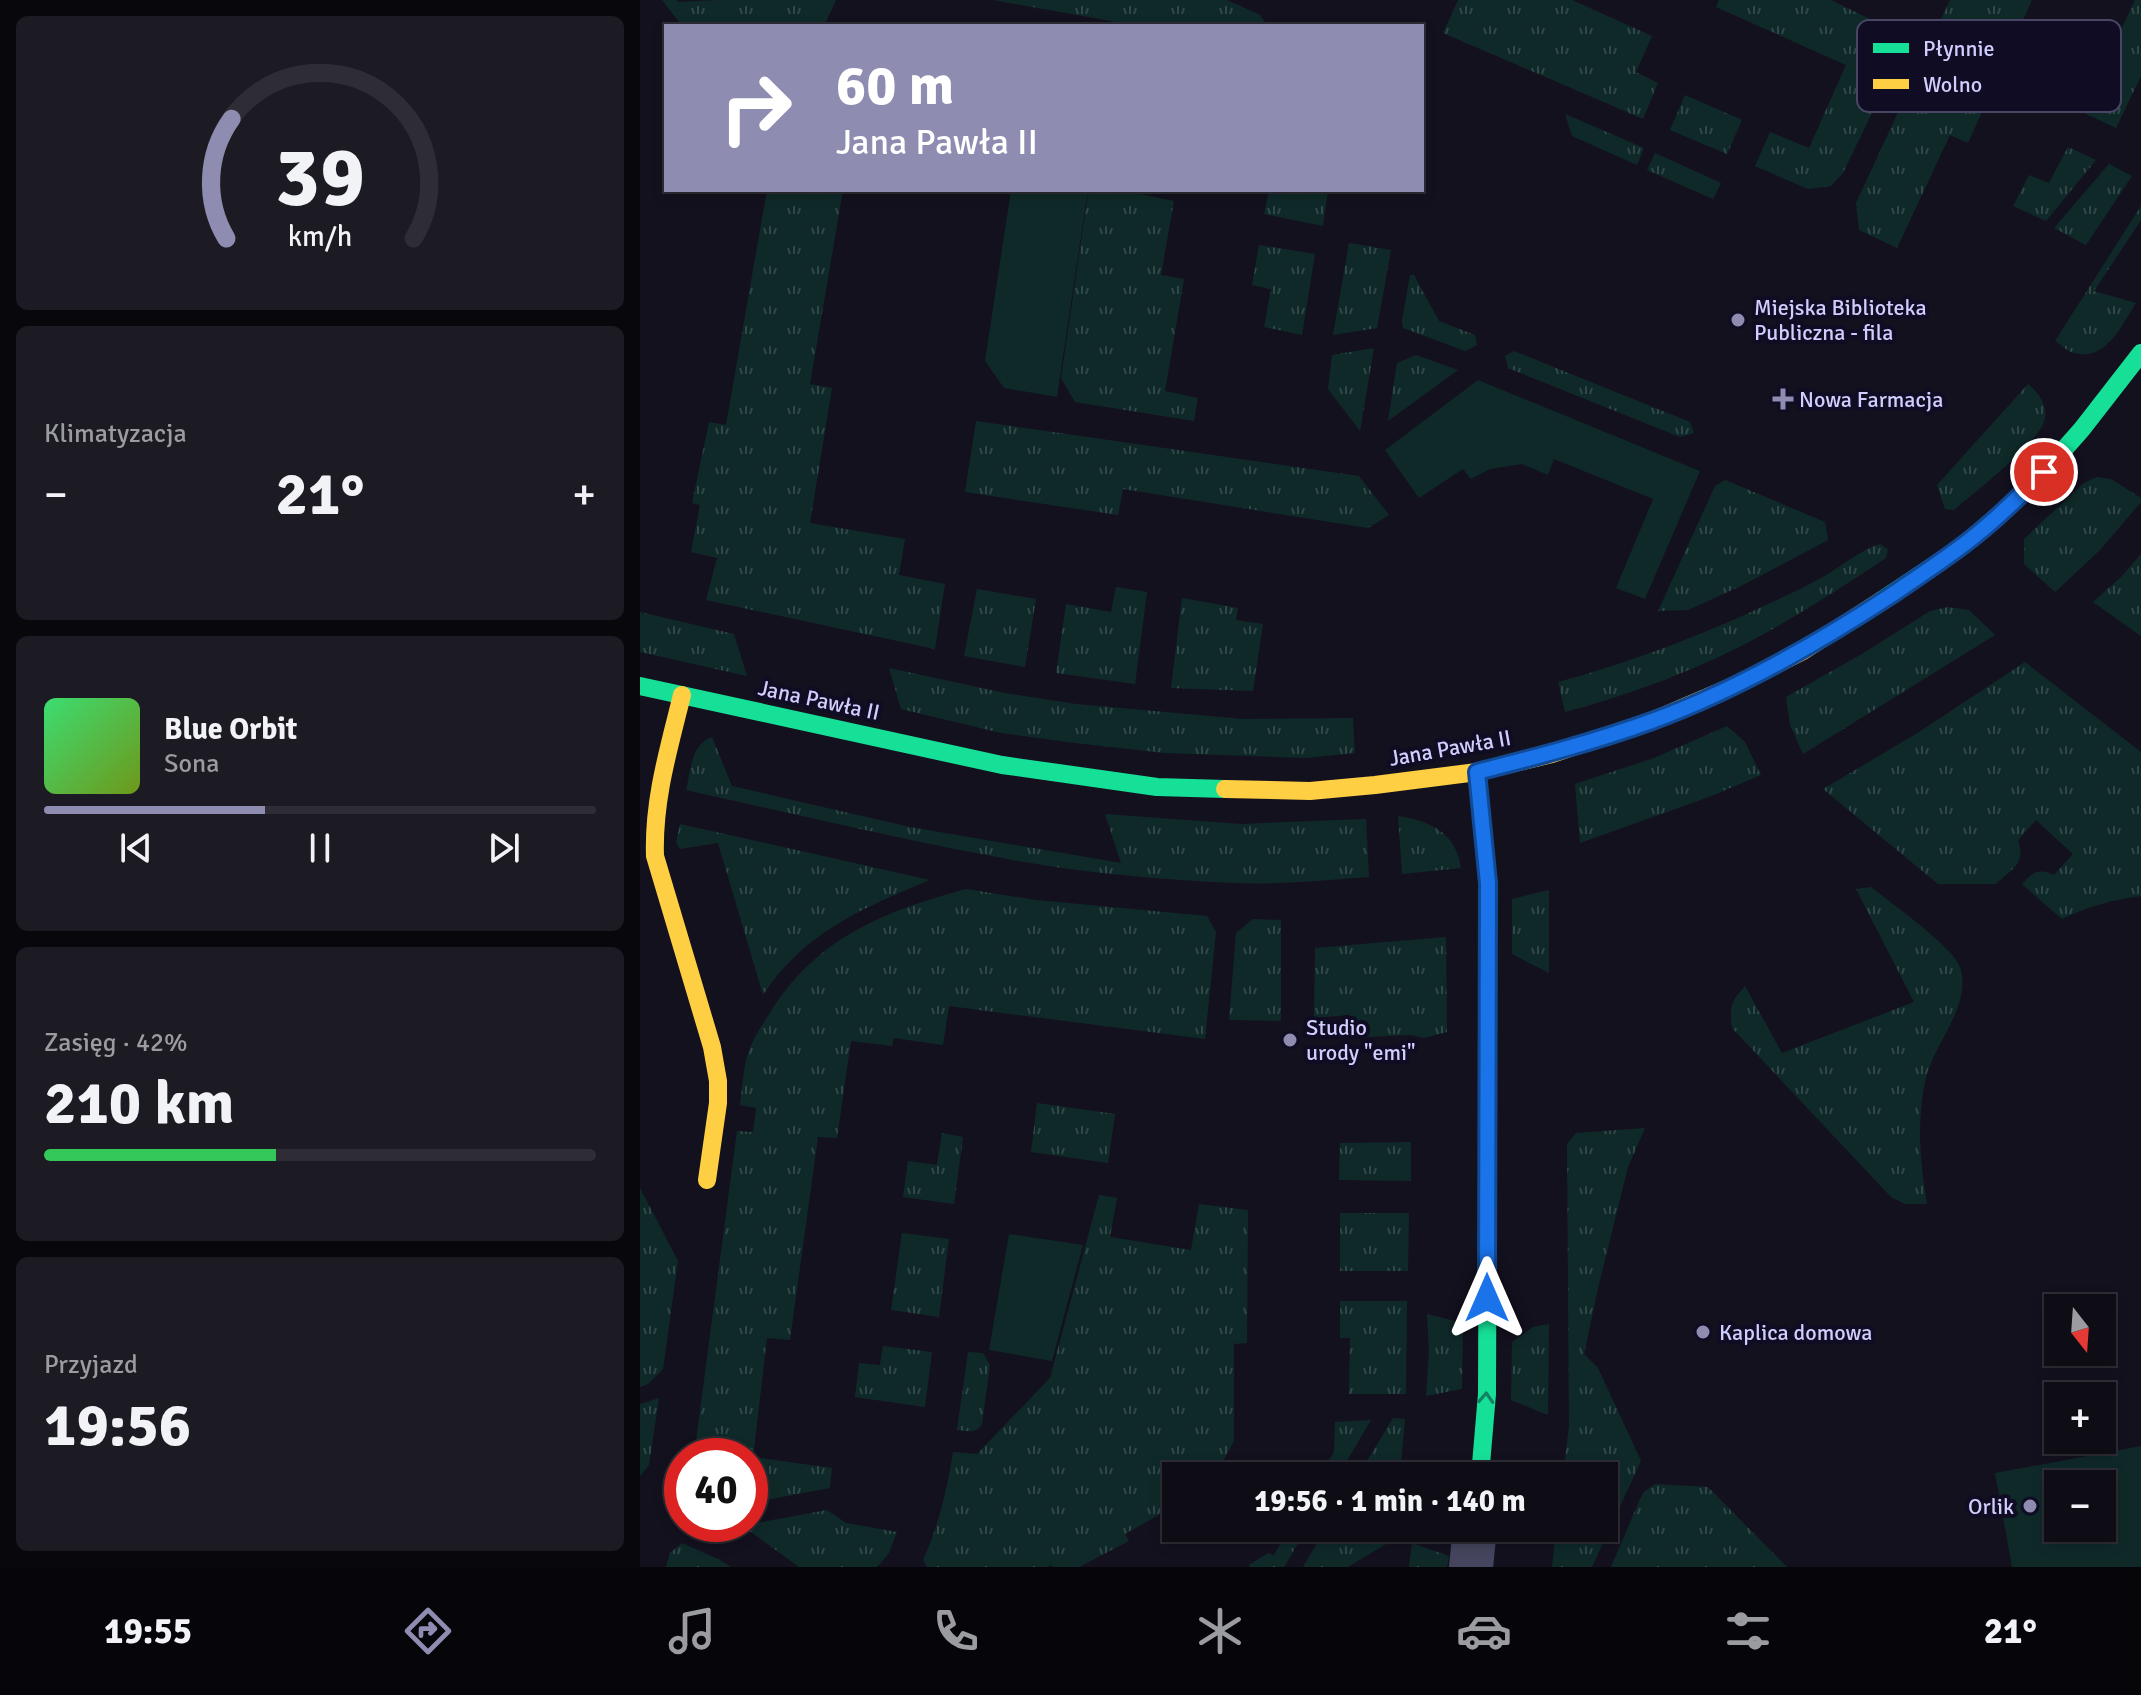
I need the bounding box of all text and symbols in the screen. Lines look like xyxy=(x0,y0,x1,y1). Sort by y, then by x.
legend xyxy=(1857,20,2121,112)
text: Płynnie xyxy=(1923,35,1994,62)
text: 60 m xyxy=(836,51,954,120)
icon: right xyxy=(704,56,808,160)
text: Wolno xyxy=(1923,71,1982,98)
text: Jana Pawła II xyxy=(836,120,1038,165)
text: 39 xyxy=(275,127,365,229)
text: km/h xyxy=(288,219,352,254)
place label: Miejska Biblioteka Publiczna - fila xyxy=(1754,294,1927,346)
marker: Miejska Biblioteka Publiczna - fila xyxy=(1729,311,1747,329)
place label: Nowa Farmacja xyxy=(1799,386,1943,413)
marker: Nowa Farmacja xyxy=(1774,390,1792,408)
text: Klimatyzacja xyxy=(44,418,187,450)
pin xyxy=(2010,438,2078,506)
icon: arrive xyxy=(2022,450,2066,494)
text: 21° xyxy=(276,458,364,532)
text: − xyxy=(44,468,68,522)
text: + xyxy=(572,468,596,522)
street label: Jana Pawła II xyxy=(756,674,882,726)
text: Blue Orbit xyxy=(164,711,297,748)
street label: Jana Pawła II xyxy=(1387,724,1513,772)
text: Sona xyxy=(164,748,219,780)
icon: previous xyxy=(114,826,158,870)
icon: pause xyxy=(298,826,342,870)
icon: next xyxy=(482,826,526,870)
place label: Studio urody "emi" xyxy=(1306,1014,1415,1066)
text: Zasięg · 42% xyxy=(44,1027,188,1059)
marker: Studio urody "emi" xyxy=(1281,1031,1299,1049)
text: 210 km xyxy=(44,1067,234,1141)
position arrow xyxy=(1445,1256,1529,1340)
north arrow xyxy=(2044,1294,2116,1366)
map controls xyxy=(2044,1294,2116,1542)
place label: Kaplica domowa xyxy=(1719,1319,1872,1346)
marker: Kaplica domowa xyxy=(1694,1323,1712,1341)
text: Przyjazd xyxy=(44,1349,138,1381)
button: + xyxy=(2044,1382,2116,1454)
text: 19:56 xyxy=(44,1389,191,1463)
one-way arrow xyxy=(1477,1391,1494,1404)
speed limit sign: 40 xyxy=(664,1438,768,1542)
button: − xyxy=(2044,1470,2116,1542)
text: 19:56 · 1 min · 140 m xyxy=(1254,1483,1526,1520)
place label: Orlik xyxy=(1968,1493,2014,1520)
marker: Orlik xyxy=(2021,1497,2039,1515)
icon: directions xyxy=(400,1603,456,1659)
icon: music xyxy=(664,1603,720,1659)
icon: phone xyxy=(928,1603,984,1659)
icon: climate xyxy=(1192,1603,1248,1659)
icon: car xyxy=(1456,1603,1512,1659)
icon: filters xyxy=(1720,1603,1776,1659)
text: 19:55 xyxy=(104,1609,192,1654)
text: 21° xyxy=(1984,1609,2037,1654)

